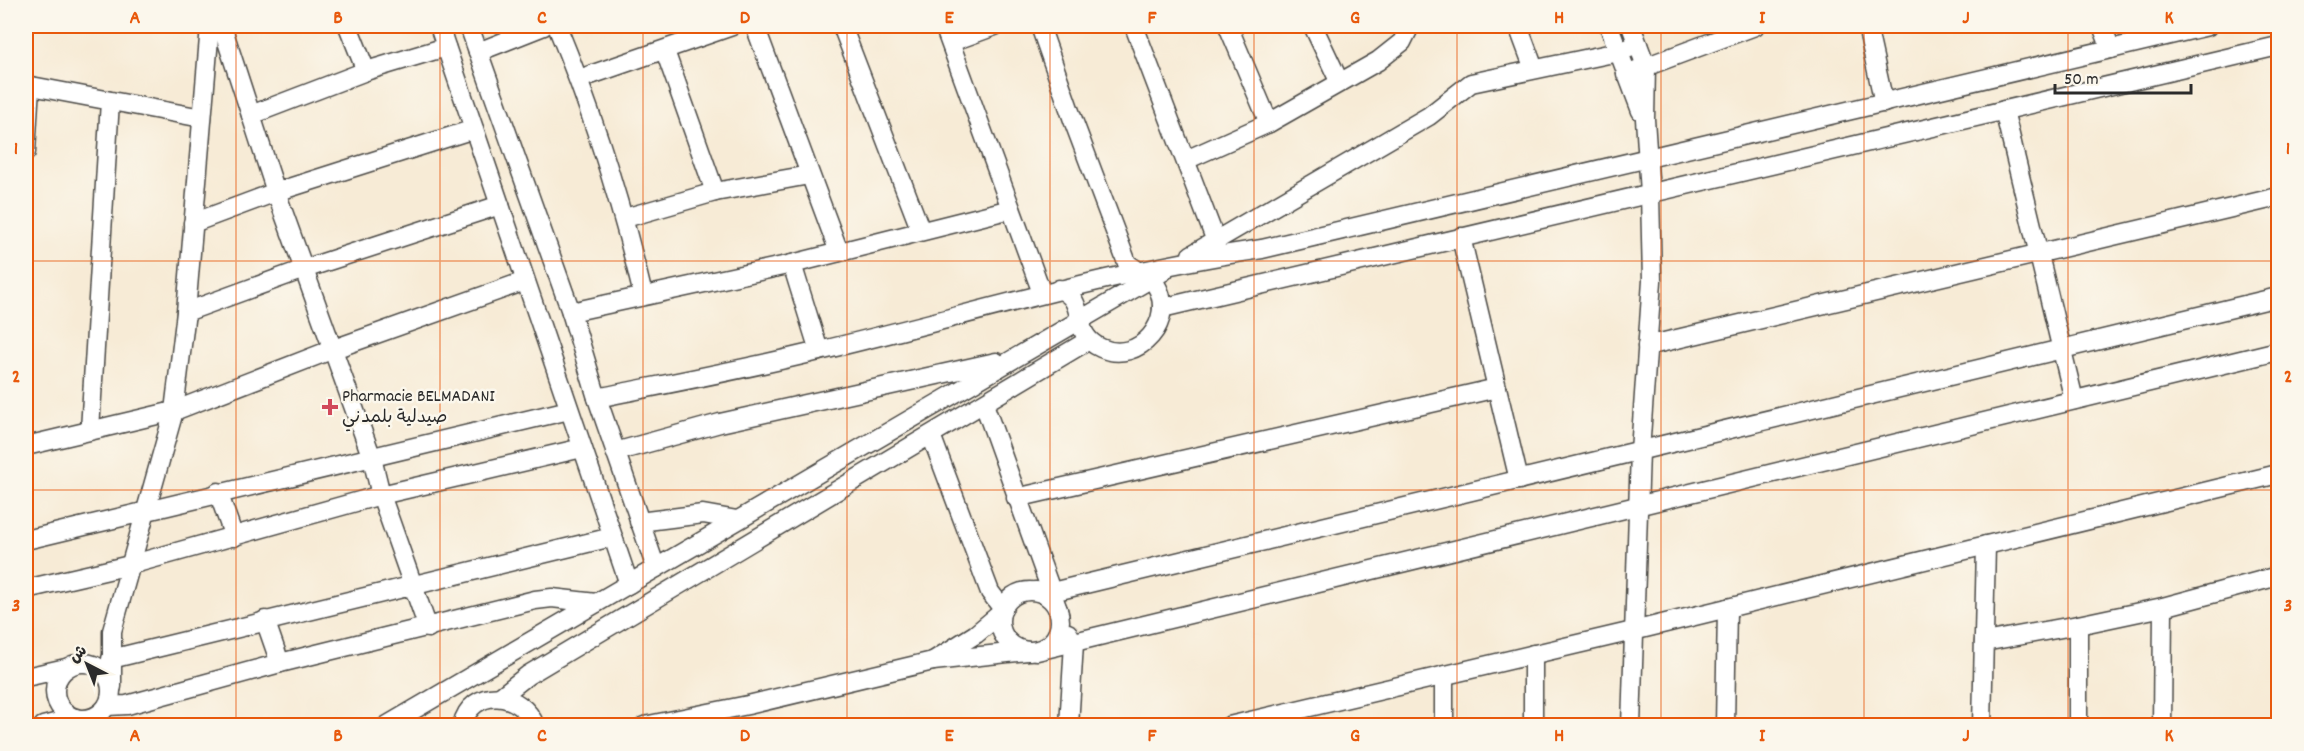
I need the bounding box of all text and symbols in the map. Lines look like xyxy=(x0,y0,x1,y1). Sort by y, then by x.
text: A xyxy=(130,5,141,33)
text: B xyxy=(333,5,343,33)
text: C xyxy=(537,5,547,33)
text: D xyxy=(740,5,751,33)
text: E xyxy=(944,5,954,33)
text: F xyxy=(1148,5,1158,33)
text: G xyxy=(1350,5,1360,33)
text: H xyxy=(1554,5,1564,33)
text: I xyxy=(1759,5,1766,33)
text: J xyxy=(1962,5,1970,33)
text: K xyxy=(2164,5,2174,33)
scale bar xyxy=(2055,57,2192,95)
text: 50 m xyxy=(2064,68,2099,93)
text: 1 xyxy=(14,136,18,164)
text: 1 xyxy=(2286,136,2290,164)
text: 2 xyxy=(12,364,20,392)
text: 2 xyxy=(2284,364,2292,392)
place label: Pharmacie BELMADANI صيدلية بلمدني xyxy=(342,385,495,432)
marker: Pharmacie BELMADANI صيدلية بلمدني xyxy=(323,400,337,414)
text: 3 xyxy=(12,593,20,621)
text: 3 xyxy=(2284,593,2292,621)
north arrow xyxy=(57,634,117,694)
text: ش xyxy=(64,640,93,669)
text: A xyxy=(130,723,141,751)
text: B xyxy=(333,723,343,751)
text: C xyxy=(537,723,547,751)
text: D xyxy=(740,723,751,751)
text: E xyxy=(944,723,954,751)
text: F xyxy=(1148,723,1158,751)
text: G xyxy=(1350,723,1360,751)
text: H xyxy=(1554,723,1564,751)
text: I xyxy=(1759,723,1766,751)
text: J xyxy=(1962,723,1970,751)
text: K xyxy=(2164,723,2174,751)

